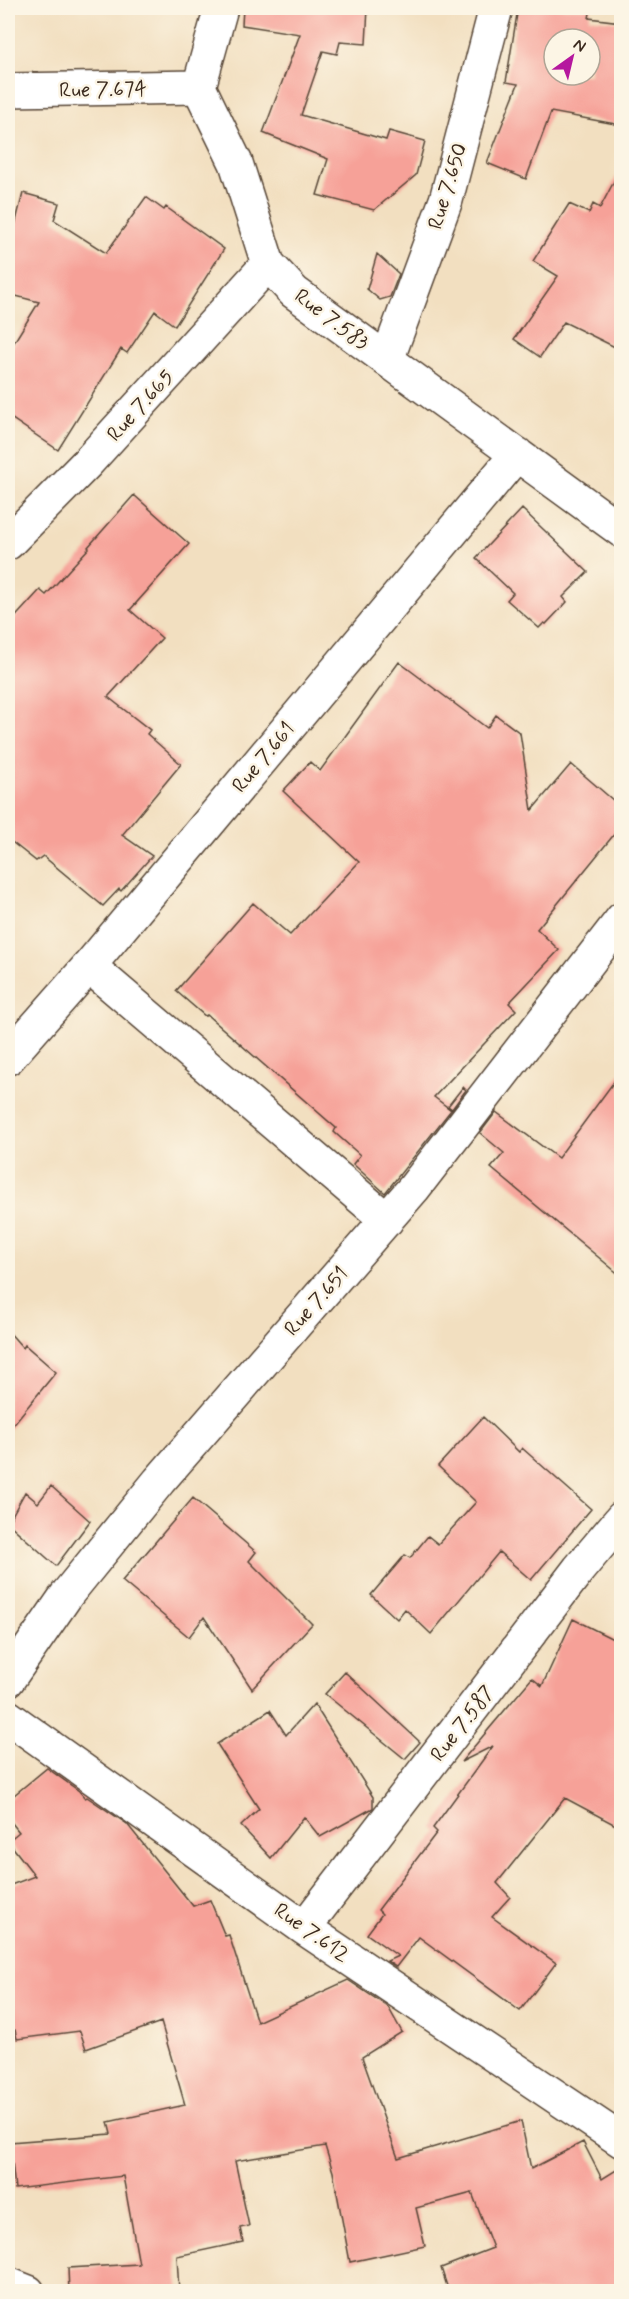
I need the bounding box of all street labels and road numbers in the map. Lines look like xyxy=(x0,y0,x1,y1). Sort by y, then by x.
street label: Rue 7.674 xyxy=(59,75,147,105)
street label: Rue 7.650 xyxy=(422,140,474,233)
street label: Rue 7.583 xyxy=(288,283,375,357)
street label: Rue 7.665 xyxy=(101,364,181,448)
street label: Rue 7.661 xyxy=(226,716,302,799)
street label: Rue 7.651 xyxy=(278,1261,355,1342)
street label: Rue 7.587 xyxy=(424,1680,501,1768)
street label: Rue 7.612 xyxy=(268,1897,355,1969)

